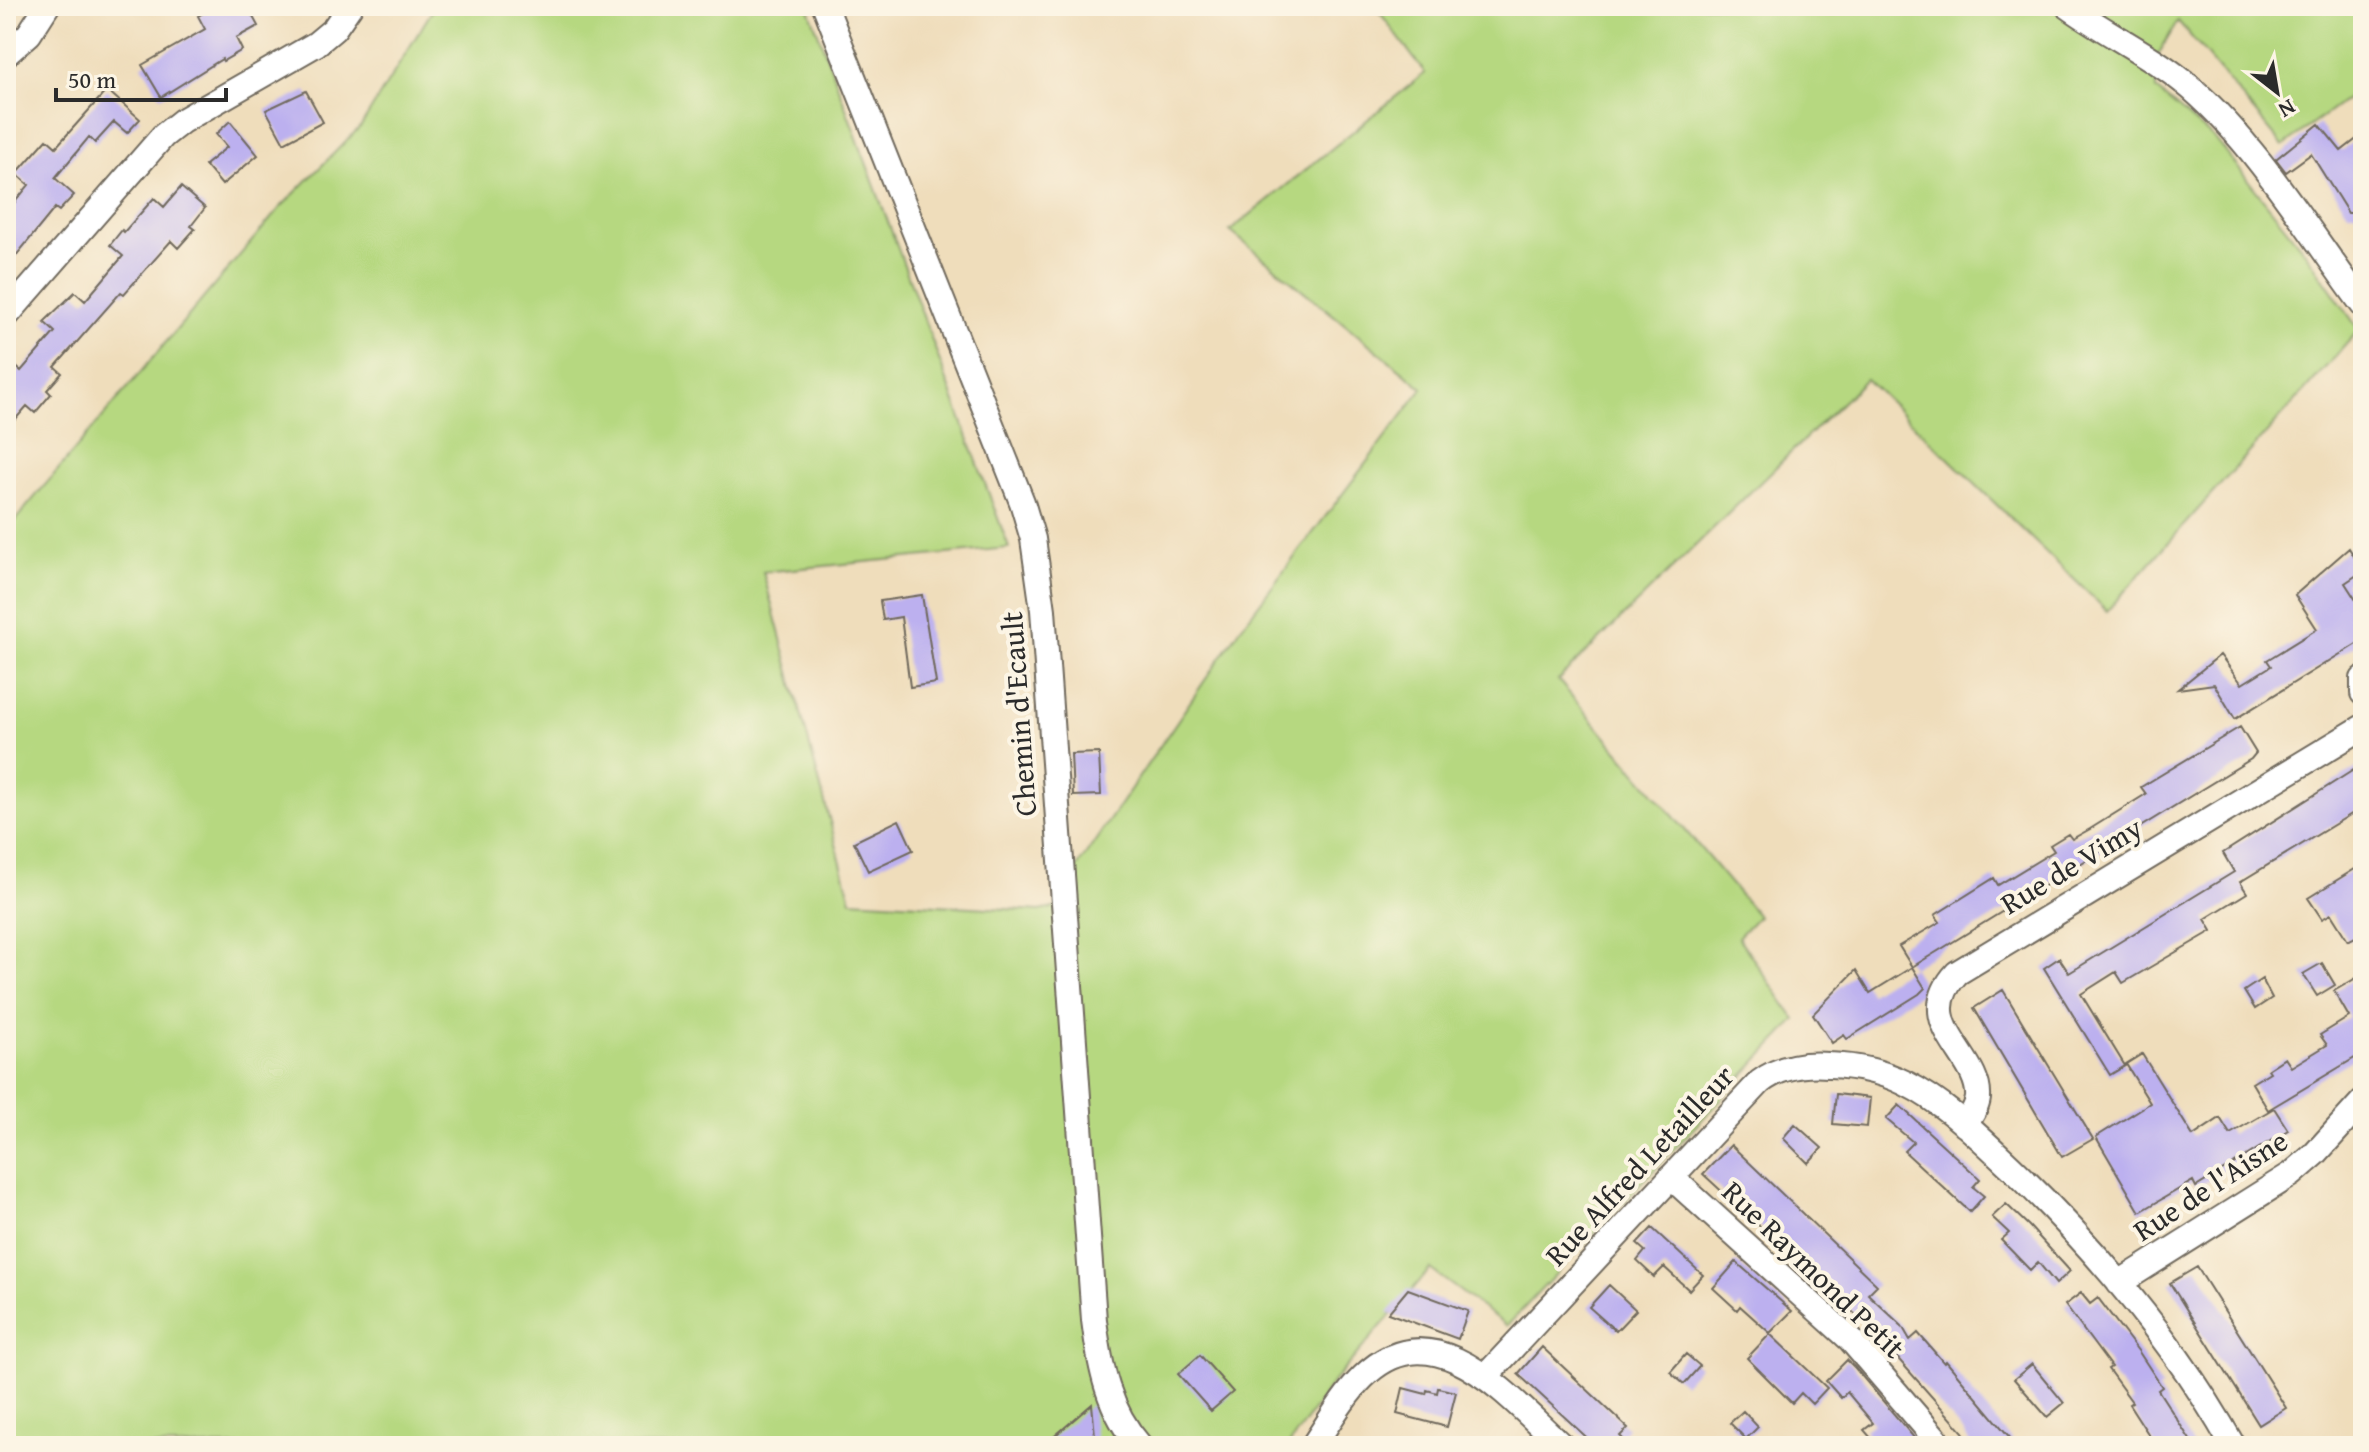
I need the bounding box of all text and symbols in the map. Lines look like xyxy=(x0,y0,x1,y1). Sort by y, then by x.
scale bar xyxy=(56,52,226,102)
north arrow xyxy=(2237,52,2317,132)
text: 50 m xyxy=(68,62,116,97)
text: N xyxy=(2273,92,2302,127)
street label: Chemin d'Ecault xyxy=(989,610,1047,818)
street label: Rue de Vimy xyxy=(1992,805,2150,925)
street label: Rue Alfred Letailleur xyxy=(1534,1055,1744,1275)
street label: Rue de l'Aisne xyxy=(2124,1118,2296,1252)
street label: Rue Raymond Petit xyxy=(1713,1170,1916,1368)

